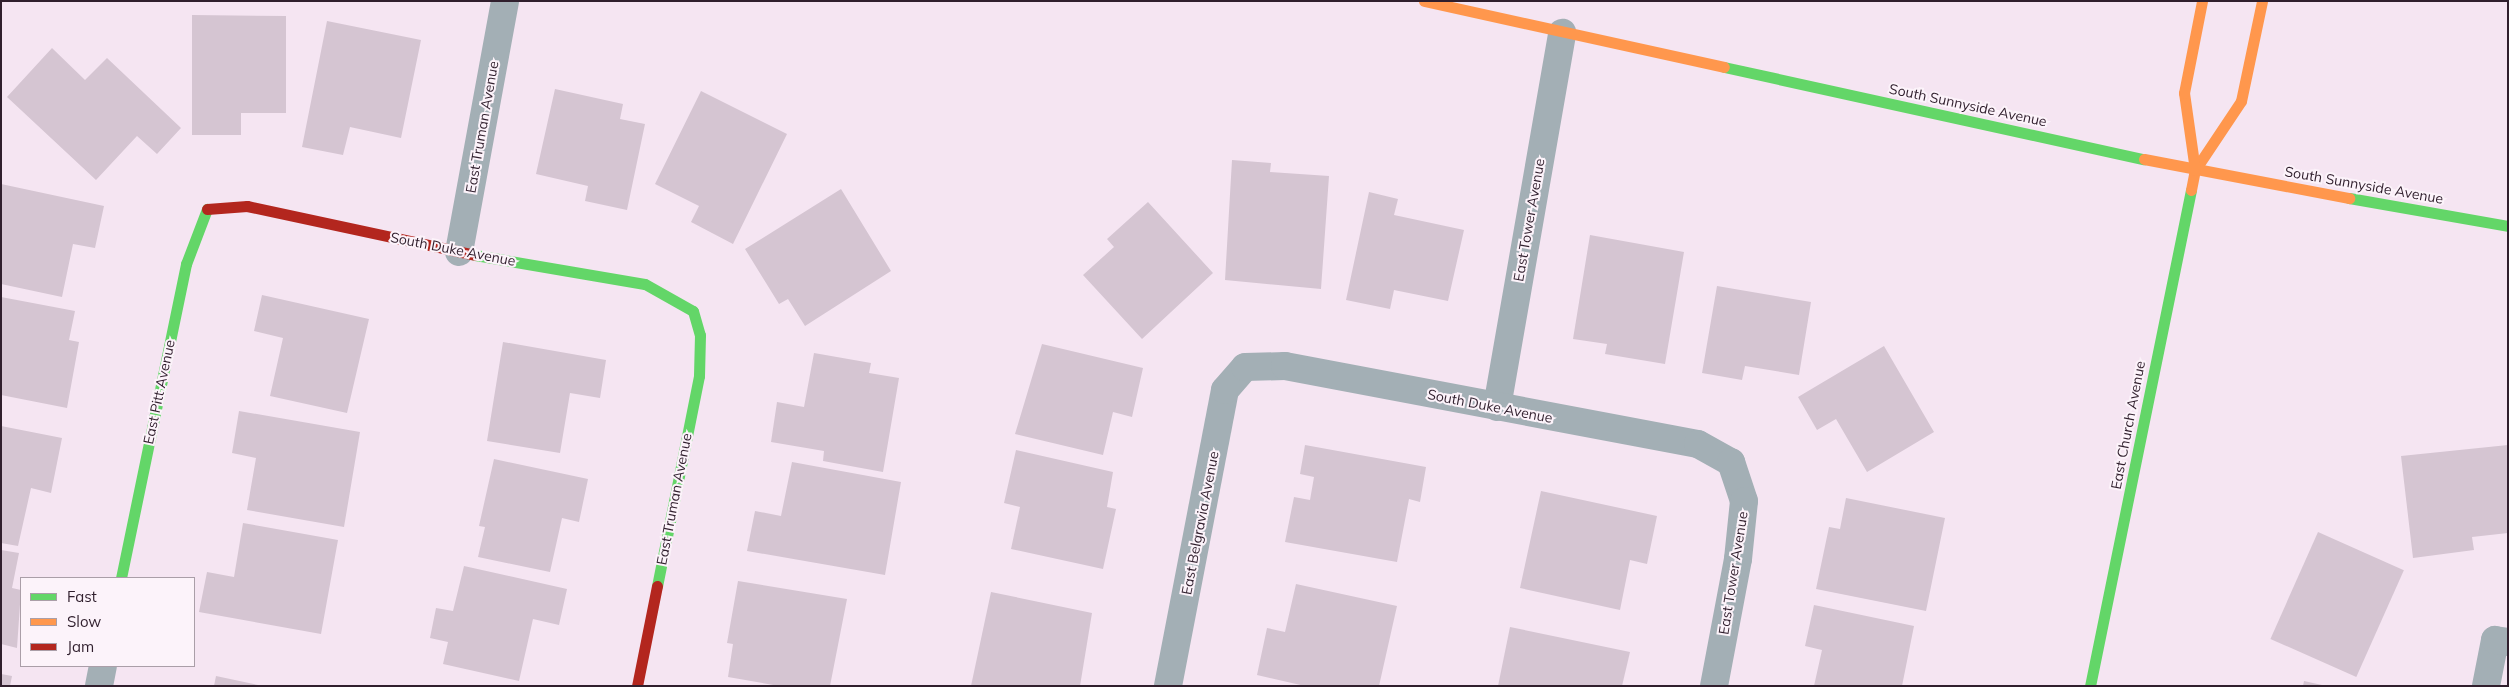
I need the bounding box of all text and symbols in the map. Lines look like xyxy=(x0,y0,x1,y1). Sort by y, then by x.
street label: East Truman Avenue xyxy=(462,60,502,194)
street label: South Sunnyside Avenue xyxy=(1888,80,2048,130)
street label: East Tower Avenue xyxy=(1510,157,1548,283)
street label: South Sunnyside Avenue xyxy=(2283,163,2445,207)
street label: South Duke Avenue xyxy=(389,229,517,269)
street label: East Pitt Avenue xyxy=(140,338,178,446)
street label: East Church Avenue xyxy=(2107,359,2149,491)
street label: South Duke Avenue xyxy=(1426,386,1554,426)
street label: East Truman Avenue xyxy=(653,432,695,566)
street label: East Belgravia Avenue xyxy=(1178,450,1222,596)
street label: East Tower Avenue xyxy=(1715,510,1751,636)
legend xyxy=(20,577,195,667)
text: Fast xyxy=(67,587,97,606)
text: Slow xyxy=(67,612,101,631)
text: Jam xyxy=(67,637,94,656)

